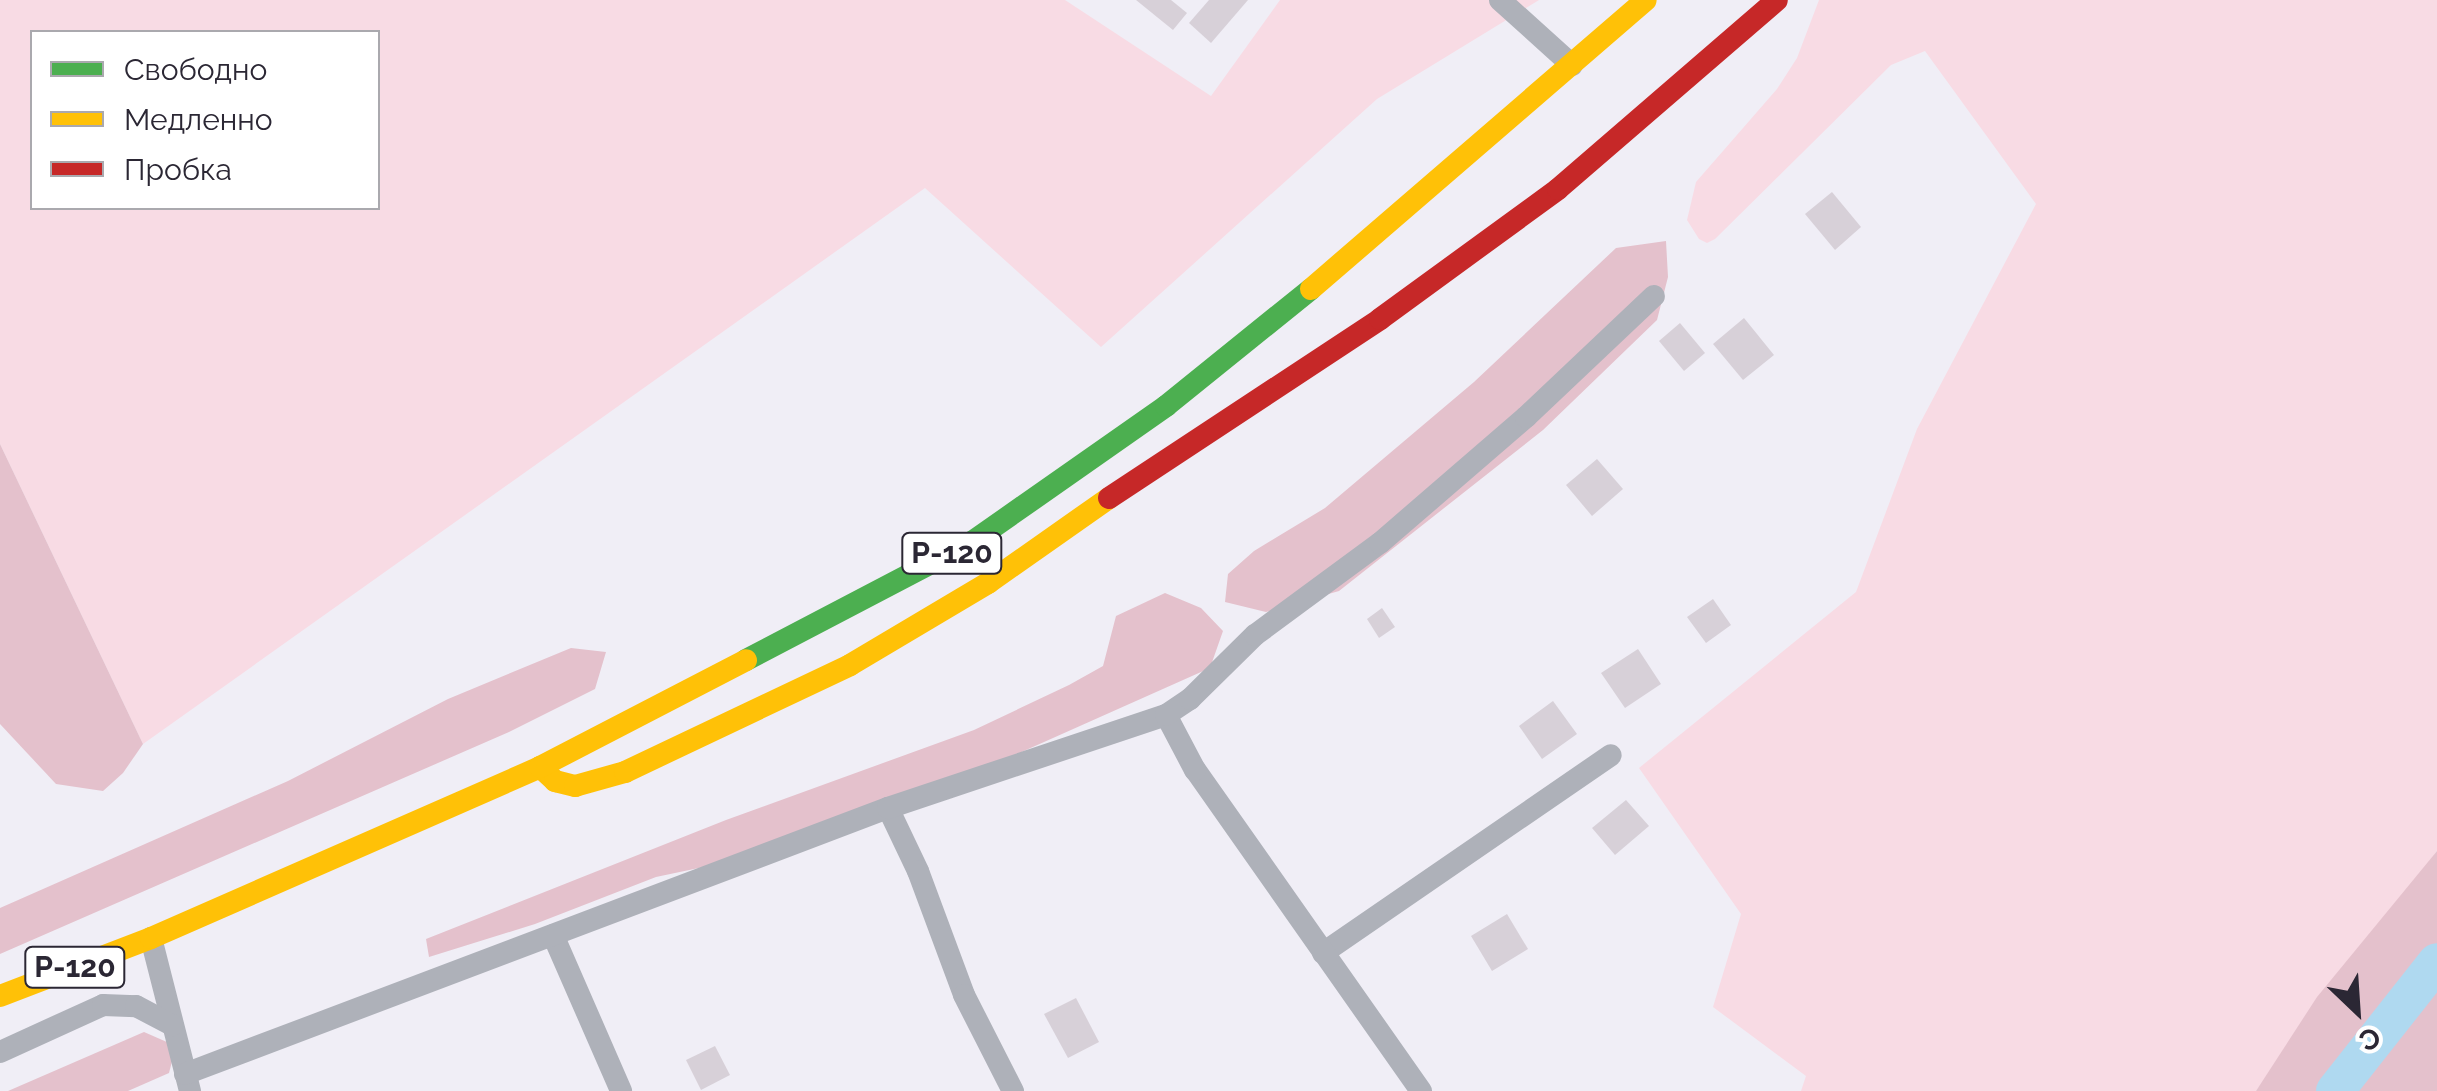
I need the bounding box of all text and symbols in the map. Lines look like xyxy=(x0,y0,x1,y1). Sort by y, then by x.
legend xyxy=(30,30,380,210)
text: Свободно xyxy=(124,52,267,87)
text: Медленно xyxy=(124,102,273,137)
text: Пробка xyxy=(124,152,232,187)
road number: Р-120 xyxy=(900,528,1004,578)
road number: Р-120 xyxy=(22,942,128,992)
north arrow xyxy=(2307,961,2407,1061)
text: С xyxy=(2354,1020,2386,1058)

